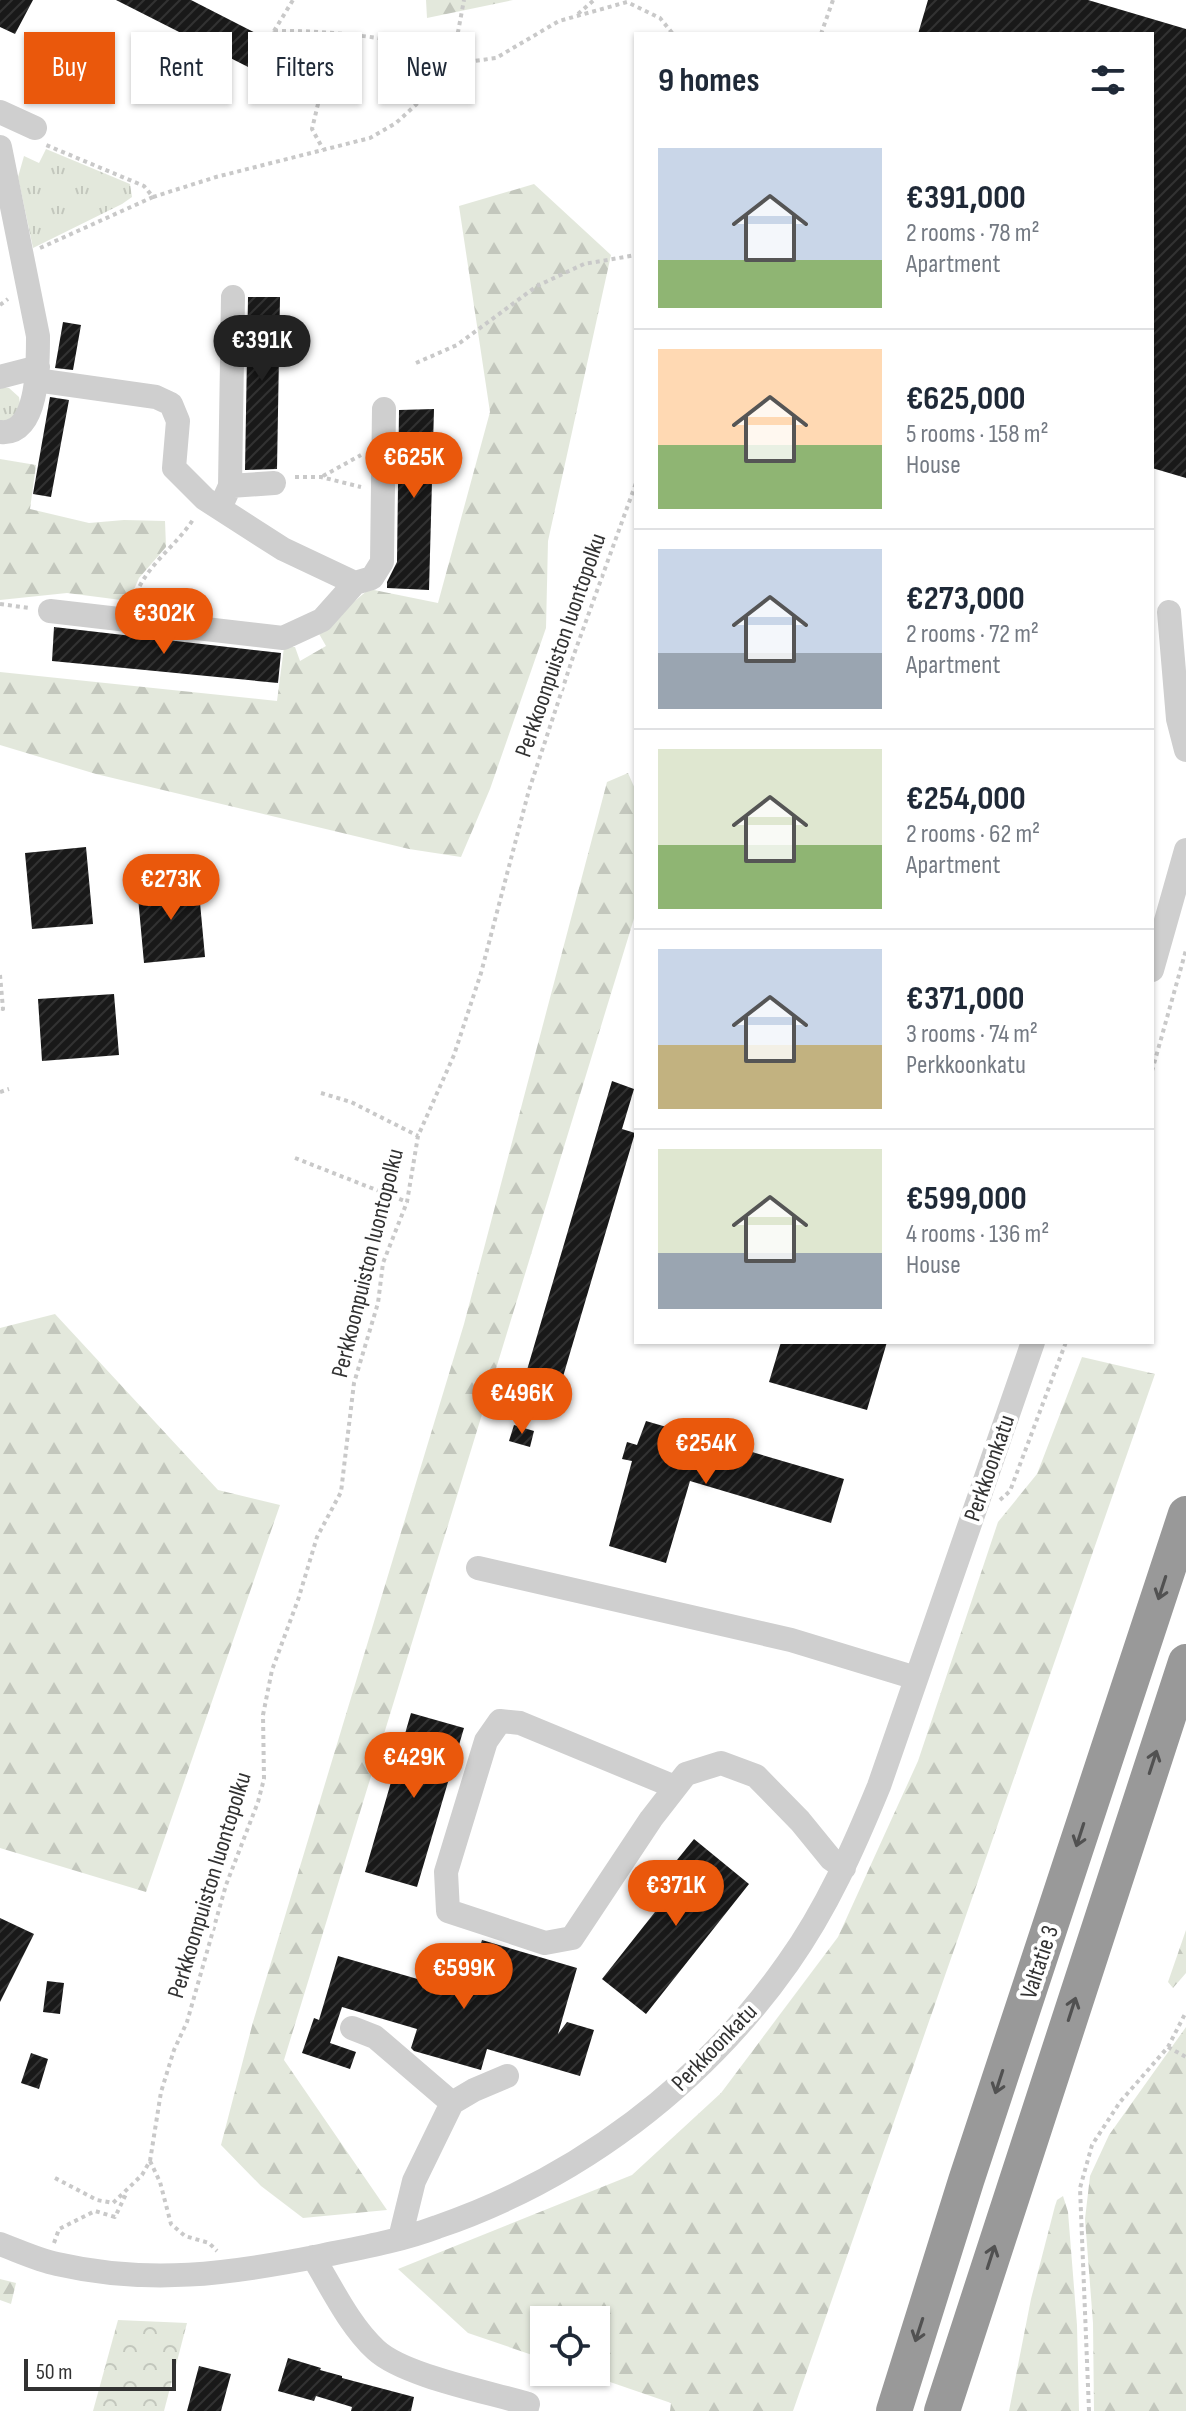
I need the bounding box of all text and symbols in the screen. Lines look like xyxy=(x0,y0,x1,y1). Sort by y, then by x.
chip: Buy xyxy=(24,32,115,104)
chip: Rent xyxy=(131,32,232,104)
chip: Filters xyxy=(248,32,362,104)
chip: New xyxy=(378,32,475,104)
icon: filters xyxy=(1086,58,1130,102)
text: 9 homes xyxy=(658,60,759,101)
text: €391,000 xyxy=(906,177,1026,218)
icon: home xyxy=(722,180,818,276)
text: 2 rooms · 78 m² xyxy=(906,218,1040,249)
text: Apartment xyxy=(906,249,1000,280)
pin: €391K xyxy=(206,315,318,383)
text: €391K xyxy=(231,325,293,356)
text: €625,000 xyxy=(906,378,1026,419)
icon: home xyxy=(722,381,818,477)
text: 5 rooms · 158 m² xyxy=(906,419,1049,450)
pin: €625K xyxy=(358,432,470,500)
text: €625K xyxy=(383,442,445,473)
text: House xyxy=(906,450,961,481)
street label: Perkkoonpuiston luontopolku xyxy=(509,530,612,761)
text: €273,000 xyxy=(906,578,1025,619)
icon: home xyxy=(722,581,818,677)
pin: €302K xyxy=(108,588,220,656)
text: €302K xyxy=(133,598,195,629)
text: 2 rooms · 72 m² xyxy=(906,619,1039,650)
text: Apartment xyxy=(906,650,1000,681)
text: €254,000 xyxy=(906,778,1026,819)
icon: home xyxy=(722,781,818,877)
text: 2 rooms · 62 m² xyxy=(906,819,1040,850)
text: Apartment xyxy=(906,850,1000,881)
pin: €273K xyxy=(115,854,227,922)
text: €273K xyxy=(141,864,201,895)
text: €371,000 xyxy=(906,978,1024,1019)
icon: home xyxy=(722,981,818,1077)
text: 3 rooms · 74 m² xyxy=(906,1019,1038,1050)
text: Perkkoonkatu xyxy=(906,1050,1026,1081)
street label: Perkkoonpuiston luontopolku xyxy=(325,1146,410,1380)
text: €599,000 xyxy=(906,1178,1027,1219)
icon: home xyxy=(722,1181,818,1277)
text: 4 rooms · 136 m² xyxy=(906,1219,1049,1250)
text: House xyxy=(906,1250,961,1281)
pin: €496K xyxy=(466,1368,578,1436)
text: €496K xyxy=(490,1378,554,1409)
street label: Perkkoonkatu xyxy=(958,1411,1021,1525)
pin: €254K xyxy=(650,1418,762,1486)
text: €254K xyxy=(675,1428,737,1459)
one-way arrow xyxy=(1153,1576,1168,1601)
pin: €429K xyxy=(358,1732,470,1800)
text: €429K xyxy=(383,1742,445,1773)
one-way arrow xyxy=(1146,1750,1161,1776)
street label: Perkkoonpuiston luontopolku xyxy=(161,1769,258,2002)
one-way arrow xyxy=(1072,1823,1087,1848)
pin: €371K xyxy=(620,1860,732,1928)
text: €371K xyxy=(646,1870,706,1901)
street label: Valtatie 3 xyxy=(1014,1922,1065,2003)
pin: €599K xyxy=(408,1943,520,2011)
text: €599K xyxy=(433,1953,495,1984)
one-way arrow xyxy=(1065,1997,1080,2022)
street label: Perkkoonkatu xyxy=(666,1998,763,2097)
one-way arrow xyxy=(990,2070,1005,2095)
one-way arrow xyxy=(985,2244,1000,2269)
map controls xyxy=(530,2306,610,2386)
button: locate xyxy=(530,2306,610,2386)
one-way arrow xyxy=(911,2316,926,2342)
scale bar xyxy=(24,2355,176,2391)
text: 50 m xyxy=(36,2359,72,2386)

